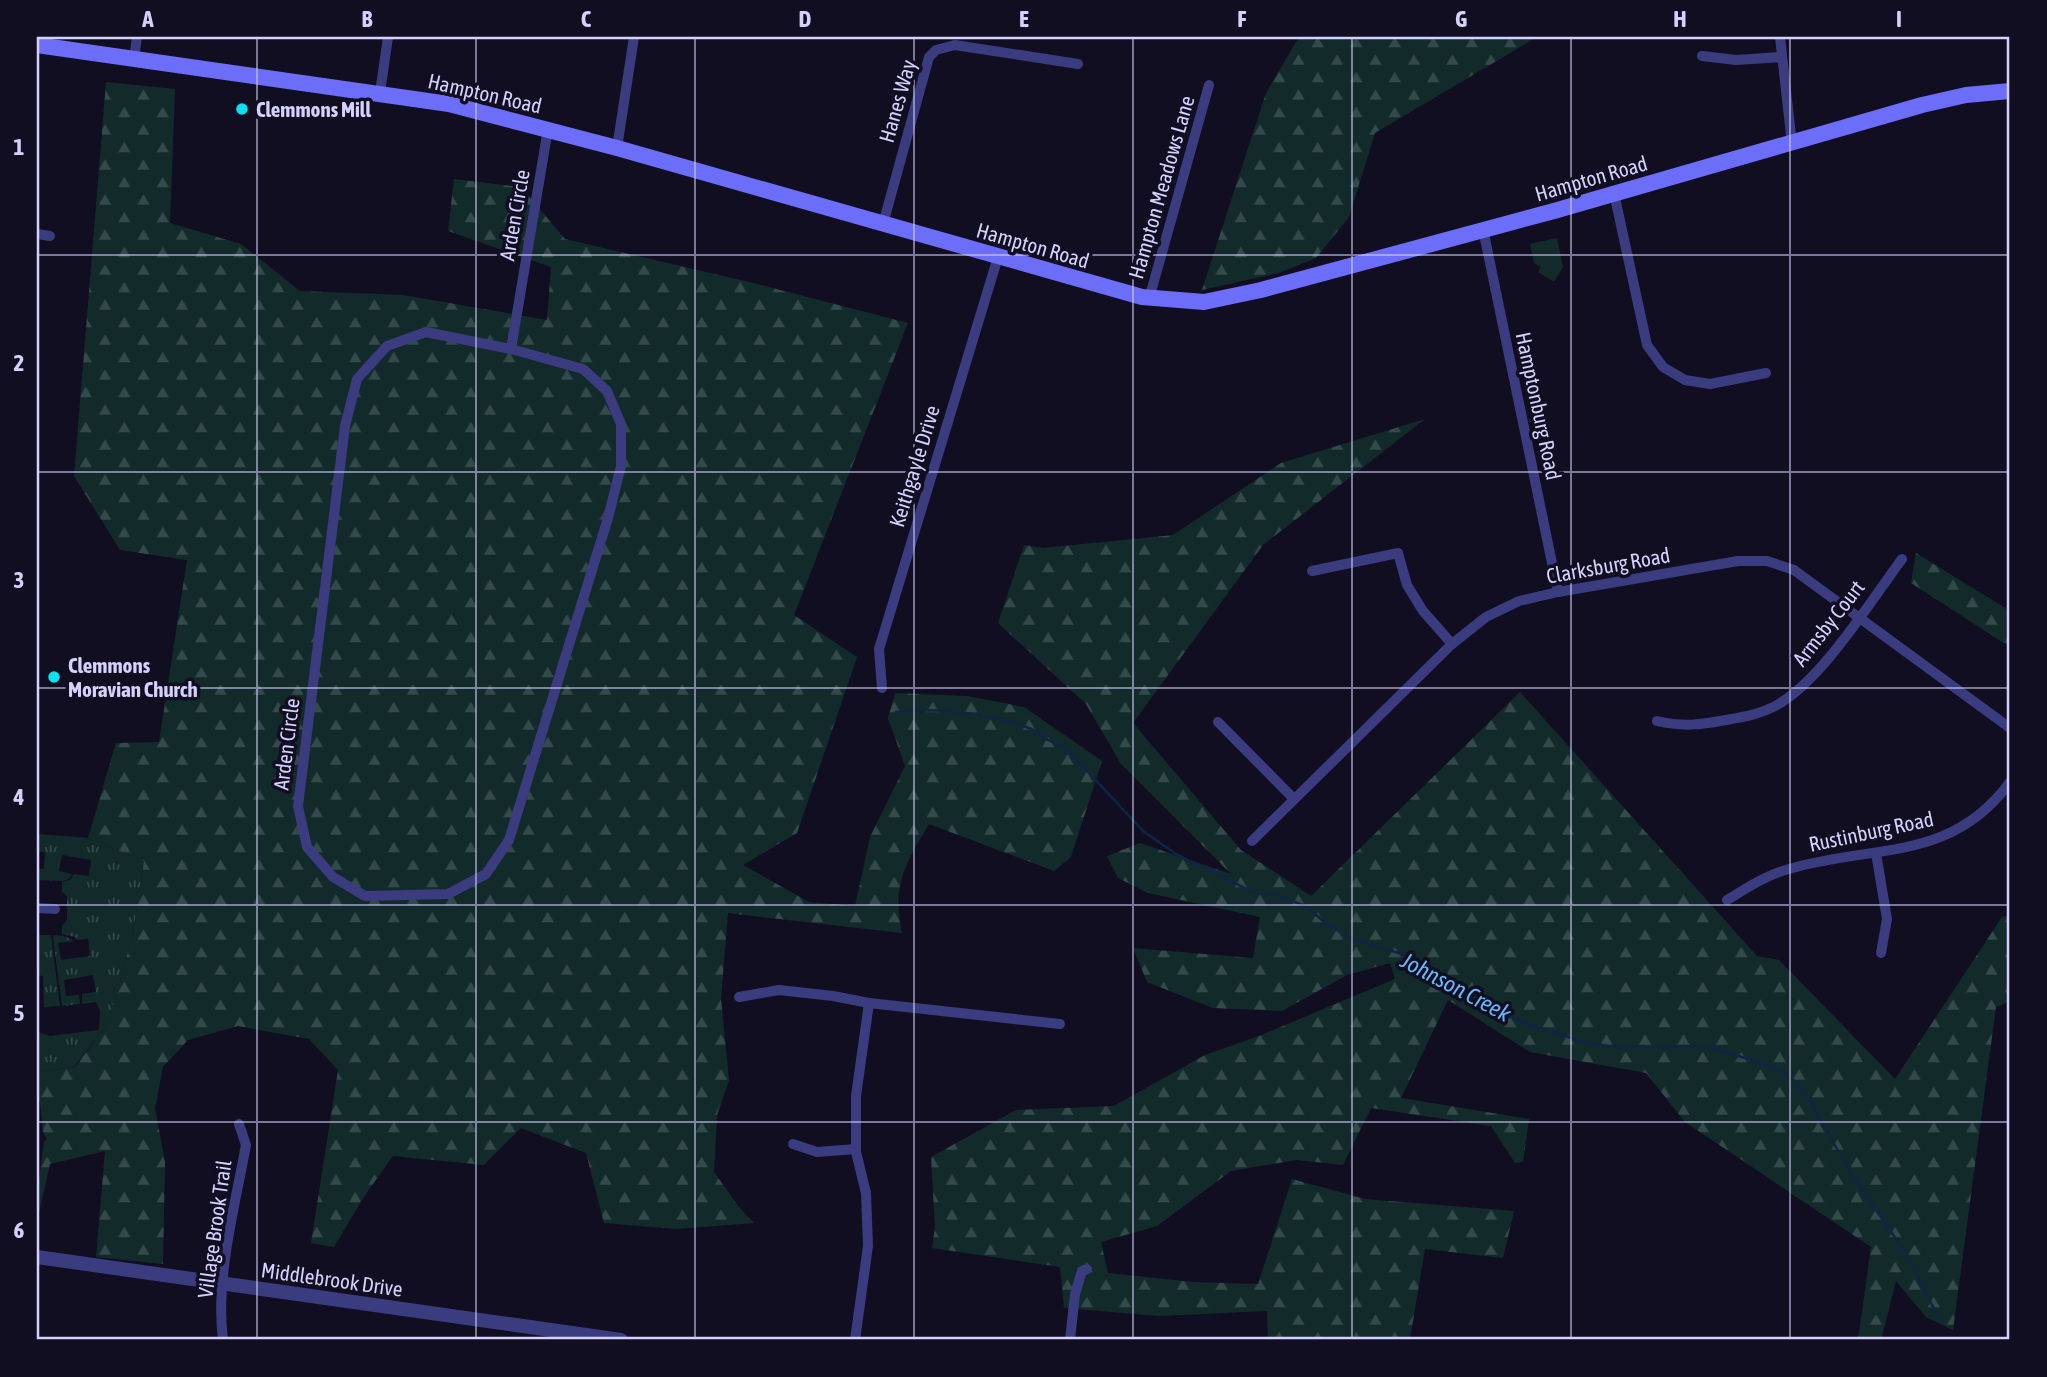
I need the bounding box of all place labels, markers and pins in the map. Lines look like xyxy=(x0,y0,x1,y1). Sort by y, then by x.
place label: Clemmons Mill xyxy=(256,97,371,121)
marker: Clemmons Mill xyxy=(234,101,250,117)
place label: Clemmons Moravian Church xyxy=(68,653,198,701)
marker: Clemmons Moravian Church xyxy=(46,669,62,685)

